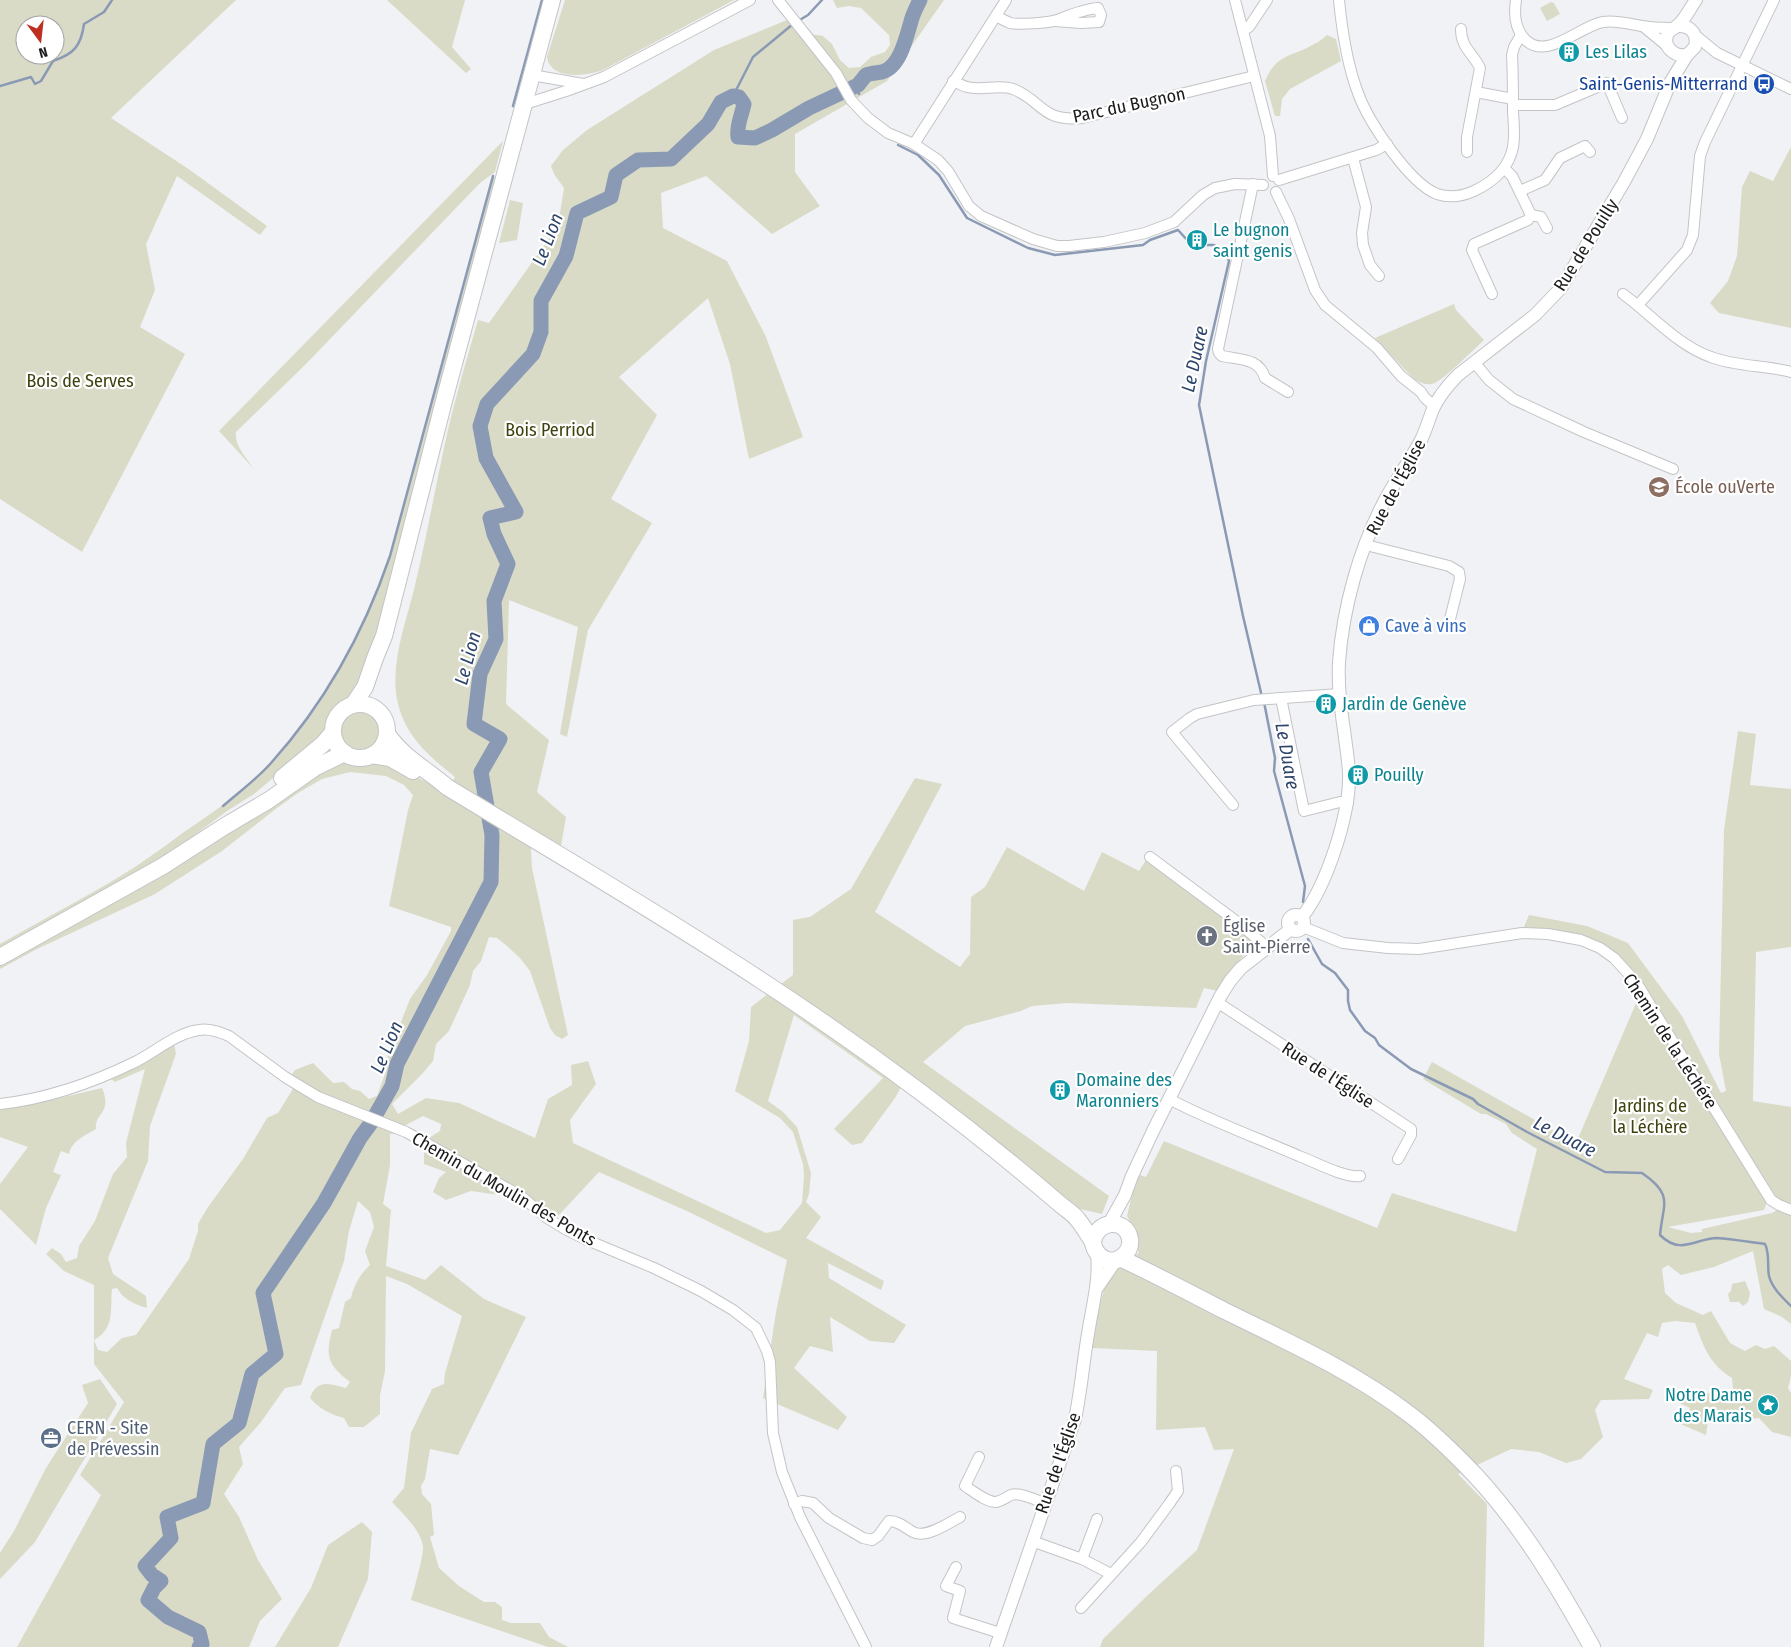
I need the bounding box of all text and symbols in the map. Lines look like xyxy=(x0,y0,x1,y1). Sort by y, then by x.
north arrow xyxy=(15,15,65,65)
building icon: Les Lilas xyxy=(1557,40,1581,64)
place label: Les Lilas xyxy=(1585,41,1647,63)
text: N xyxy=(37,43,49,61)
bus stop icon: Saint-Genis-Mitterrand xyxy=(1752,72,1776,96)
place label: Saint-Genis-Mitterrand xyxy=(1579,73,1748,95)
street label: Parc du Bugnon xyxy=(1071,82,1187,128)
street label: Rue de Pouilly xyxy=(1549,195,1623,295)
water label: Le Lion xyxy=(527,210,568,269)
place label: Le bugnon saint genis xyxy=(1213,219,1293,262)
building icon: Le bugnon saint genis xyxy=(1185,228,1209,252)
water label: Le Duare xyxy=(1176,324,1213,394)
park label: Bois de Serves xyxy=(26,370,134,392)
park label: Bois Perriod xyxy=(505,419,595,441)
street label: Rue de l'Église xyxy=(1361,435,1431,539)
school or university icon: École ouVerte xyxy=(1647,475,1671,499)
place label: École ouVerte xyxy=(1675,475,1775,498)
shop icon: Cave à vins xyxy=(1357,614,1381,638)
place label: Cave à vins xyxy=(1385,615,1467,637)
water label: Le Lion xyxy=(449,629,486,687)
building icon: Jardin de Genève xyxy=(1314,692,1338,716)
place label: Jardin de Genève xyxy=(1342,693,1467,715)
water label: Le Duare xyxy=(1270,721,1305,791)
building icon: Pouilly xyxy=(1346,763,1370,787)
place label: Pouilly xyxy=(1374,764,1424,786)
place label: Église Saint-Pierre xyxy=(1223,914,1310,958)
church icon: Église Saint-Pierre xyxy=(1195,924,1219,948)
street label: Chemin de la Léchére xyxy=(1618,969,1722,1113)
water label: Le Lion xyxy=(365,1018,408,1077)
street label: Rue de l'Église xyxy=(1278,1036,1379,1113)
place label: Domaine des Maronniers xyxy=(1076,1069,1172,1112)
building icon: Domaine des Maronniers xyxy=(1048,1078,1072,1102)
park label: Jardins de la Léchère xyxy=(1613,1095,1688,1138)
water label: Le Duare xyxy=(1530,1111,1600,1162)
street label: Chemin du Moulin des Ponts xyxy=(408,1127,600,1251)
place label: Notre Dame des Marais xyxy=(1665,1384,1752,1427)
place icon: Notre Dame des Marais xyxy=(1756,1393,1780,1417)
street label: Rue de l'Église xyxy=(1029,1409,1086,1517)
place label: CERN - Site de Prévessin xyxy=(67,1417,159,1460)
office icon: CERN - Site de Prévessin xyxy=(39,1426,63,1450)

